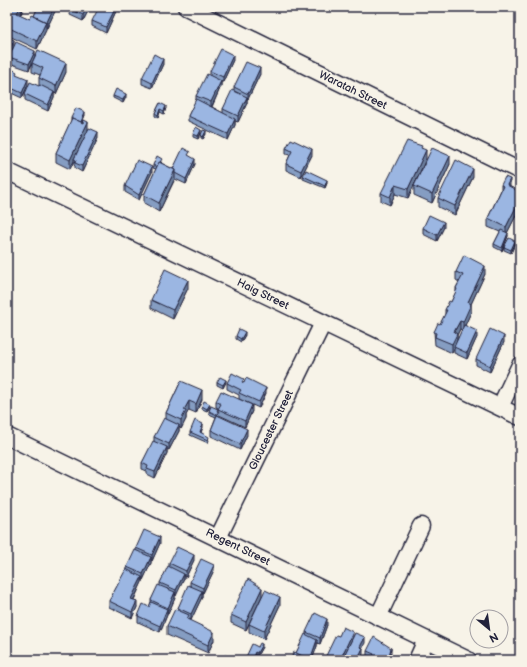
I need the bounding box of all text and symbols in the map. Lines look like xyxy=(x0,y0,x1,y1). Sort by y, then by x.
street label: Waratah Street xyxy=(317,68,390,112)
street label: Haig Street xyxy=(235,276,292,312)
street label: Gloucester Street xyxy=(246,387,296,472)
street label: Regent Street xyxy=(204,526,273,568)
north arrow xyxy=(469,609,509,649)
text: N xyxy=(487,630,500,645)

